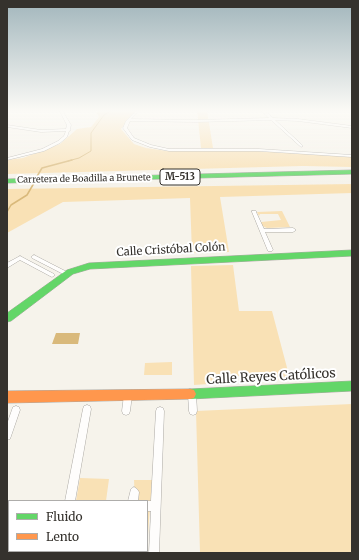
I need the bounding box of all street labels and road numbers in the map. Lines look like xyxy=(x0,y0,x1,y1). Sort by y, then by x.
road number: M-513 xyxy=(160,169,200,185)
street label: Carretera de Boadilla a Brunete xyxy=(17,172,151,186)
street label: Calle Cristóbal Colón xyxy=(116,241,226,259)
street label: Calle Reyes Católicos xyxy=(206,366,336,388)

